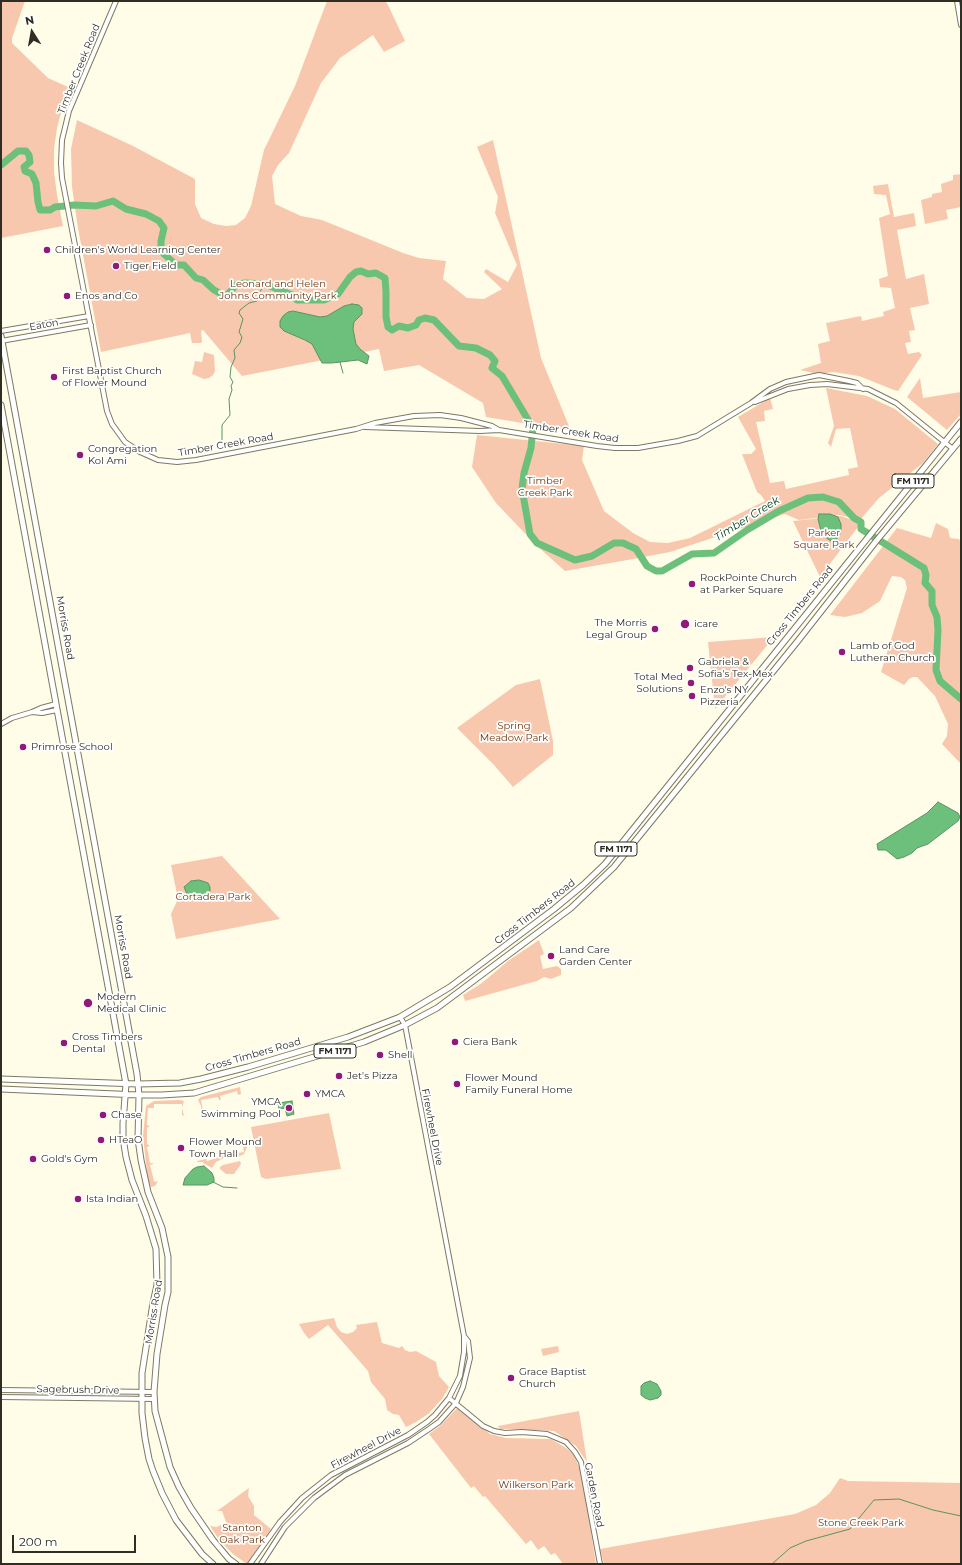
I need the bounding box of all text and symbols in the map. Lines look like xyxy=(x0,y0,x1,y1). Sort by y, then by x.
north arrow xyxy=(12,12,52,52)
text: N xyxy=(24,13,35,28)
street label: Timber Creek Road xyxy=(55,22,103,116)
place label: Children's World Learning Center xyxy=(55,244,221,256)
marker: Children's World Learning Center xyxy=(42,245,52,255)
place label: Tiger Field xyxy=(124,260,176,272)
marker: Tiger Field xyxy=(111,261,121,271)
park label: Leonard and Helen Johns Community Park xyxy=(219,278,337,302)
place label: Enos and Co xyxy=(75,290,137,302)
marker: Enos and Co xyxy=(62,291,72,301)
street label: Eaton xyxy=(28,317,60,333)
place label: First Baptist Church of Flower Mound xyxy=(62,365,162,388)
marker: First Baptist Church of Flower Mound xyxy=(49,372,59,382)
street label: Timber Creek Road xyxy=(523,419,619,445)
street label: Timber Creek Road xyxy=(178,431,274,459)
place label: Congregation Kol Ami xyxy=(88,443,157,466)
marker: Congregation Kol Ami xyxy=(75,450,85,460)
road number: FM 1171 xyxy=(892,474,934,488)
park label: Timber Creek Park xyxy=(518,475,572,498)
water label: Timber Creek xyxy=(712,494,782,544)
park label: Parker Square Park xyxy=(794,527,854,550)
street label: Cross Timbers Road xyxy=(764,564,836,648)
place label: RockPointe Church at Parker Square xyxy=(700,572,797,596)
marker: RockPointe Church at Parker Square xyxy=(687,579,697,589)
street label: Morriss Road xyxy=(53,595,77,661)
place label: The Morris Legal Group xyxy=(586,617,647,640)
marker: icare xyxy=(679,618,691,630)
place label: icare xyxy=(694,618,718,630)
marker: The Morris Legal Group xyxy=(650,624,660,634)
place label: Lamb of God Lutheran Church xyxy=(850,640,935,664)
marker: Lamb of God Lutheran Church xyxy=(837,647,847,657)
place label: Gabriela & Sofia's Tex-Mex xyxy=(698,656,773,680)
marker: Gabriela & Sofia's Tex-Mex xyxy=(685,663,695,673)
place label: Total Med Solutions xyxy=(634,671,683,694)
marker: Total Med Solutions xyxy=(686,678,696,688)
place label: Enzo's NY Pizzeria xyxy=(700,684,748,708)
marker: Enzo's NY Pizzeria xyxy=(687,691,697,701)
park label: Spring Meadow Park xyxy=(480,720,548,744)
place label: Primrose School xyxy=(31,741,113,753)
marker: Primrose School xyxy=(18,742,28,752)
road number: FM 1171 xyxy=(595,842,637,856)
street label: Cross Timbers Road xyxy=(492,877,578,947)
park label: Cortadera Park xyxy=(176,891,250,903)
street label: Morriss Road xyxy=(111,914,135,980)
place label: Land Care Garden Center xyxy=(559,944,632,968)
marker: Land Care Garden Center xyxy=(546,951,556,961)
place label: Modern Medical Clinic xyxy=(97,991,166,1014)
marker: Modern Medical Clinic xyxy=(82,997,94,1009)
place label: Cross Timbers Dental xyxy=(72,1031,142,1054)
street label: Cross Timbers Road xyxy=(204,1036,302,1074)
place label: Ciera Bank xyxy=(463,1036,517,1048)
marker: Ciera Bank xyxy=(450,1037,460,1047)
marker: Cross Timbers Dental xyxy=(59,1038,69,1048)
road number: FM 1171 xyxy=(314,1044,356,1058)
place label: Shell xyxy=(388,1049,412,1061)
marker: Shell xyxy=(375,1050,385,1060)
place label: Jet's Pizza xyxy=(347,1070,398,1082)
marker: Jet's Pizza xyxy=(334,1071,344,1081)
place label: Flower Mound Family Funeral Home xyxy=(465,1072,573,1096)
marker: Flower Mound Family Funeral Home xyxy=(452,1079,462,1089)
place label: YMCA xyxy=(315,1088,345,1100)
street label: Firewheel Drive xyxy=(419,1088,445,1166)
marker: YMCA xyxy=(302,1089,312,1099)
place label: YMCA Swimming Pool xyxy=(201,1096,281,1120)
marker: YMCA Swimming Pool xyxy=(284,1103,294,1113)
place label: Chase xyxy=(111,1109,142,1121)
marker: Chase xyxy=(98,1110,108,1120)
place label: HTeaO xyxy=(109,1134,142,1146)
marker: HTeaO xyxy=(96,1135,106,1145)
place label: Flower Mound Town Hall xyxy=(189,1136,262,1160)
marker: Flower Mound Town Hall xyxy=(176,1143,186,1153)
place label: Gold's Gym xyxy=(41,1153,98,1165)
marker: Gold's Gym xyxy=(28,1154,38,1164)
place label: Ista Indian xyxy=(86,1193,138,1205)
marker: Ista Indian xyxy=(73,1194,83,1204)
street label: Morriss Road xyxy=(143,1279,165,1345)
place label: Grace Baptist Church xyxy=(519,1366,586,1390)
marker: Grace Baptist Church xyxy=(506,1373,516,1383)
street label: Sagebrush Drive xyxy=(36,1383,120,1397)
street label: Firewheel Drive xyxy=(329,1424,403,1472)
street label: Garden Road xyxy=(582,1462,606,1528)
park label: Wilkerson Park xyxy=(498,1479,574,1491)
park label: Stone Creek Park xyxy=(818,1517,904,1529)
park label: Stanton Oak Park xyxy=(219,1522,265,1546)
scale bar xyxy=(14,1527,138,1553)
text: 200 m xyxy=(19,1534,58,1549)

